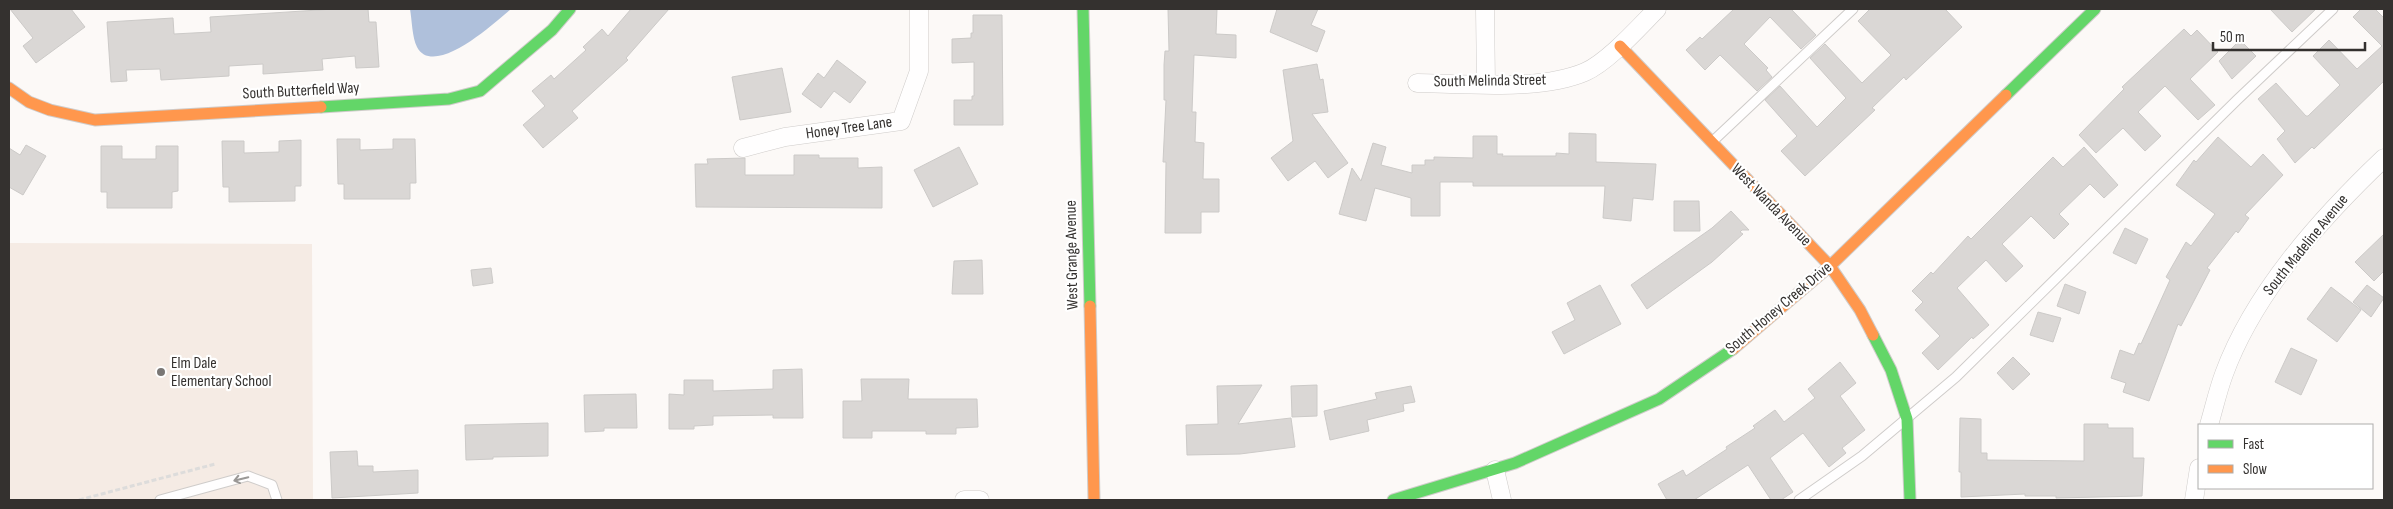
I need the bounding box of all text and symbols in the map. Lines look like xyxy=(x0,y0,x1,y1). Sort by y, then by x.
scale bar xyxy=(2213,20,2366,52)
text: 50 m xyxy=(2220,28,2245,47)
street label: South Melinda Street xyxy=(1434,71,1547,91)
street label: South Butterfield Way xyxy=(242,78,360,104)
street label: Honey Tree Lane xyxy=(805,113,893,143)
street label: West Wanda Avenue xyxy=(1727,160,1815,250)
street label: South Madeline Avenue xyxy=(2259,191,2353,299)
street label: West Grange Avenue xyxy=(1062,200,1082,310)
street label: South Honey Creek Drive xyxy=(1722,258,1836,358)
place label: Elm Dale Elementary School xyxy=(171,354,271,391)
marker: Elm Dale Elementary School xyxy=(155,366,167,378)
legend xyxy=(2198,424,2373,489)
text: Fast xyxy=(2243,435,2265,454)
text: Slow xyxy=(2243,460,2267,479)
one-way arrow xyxy=(233,475,249,484)

